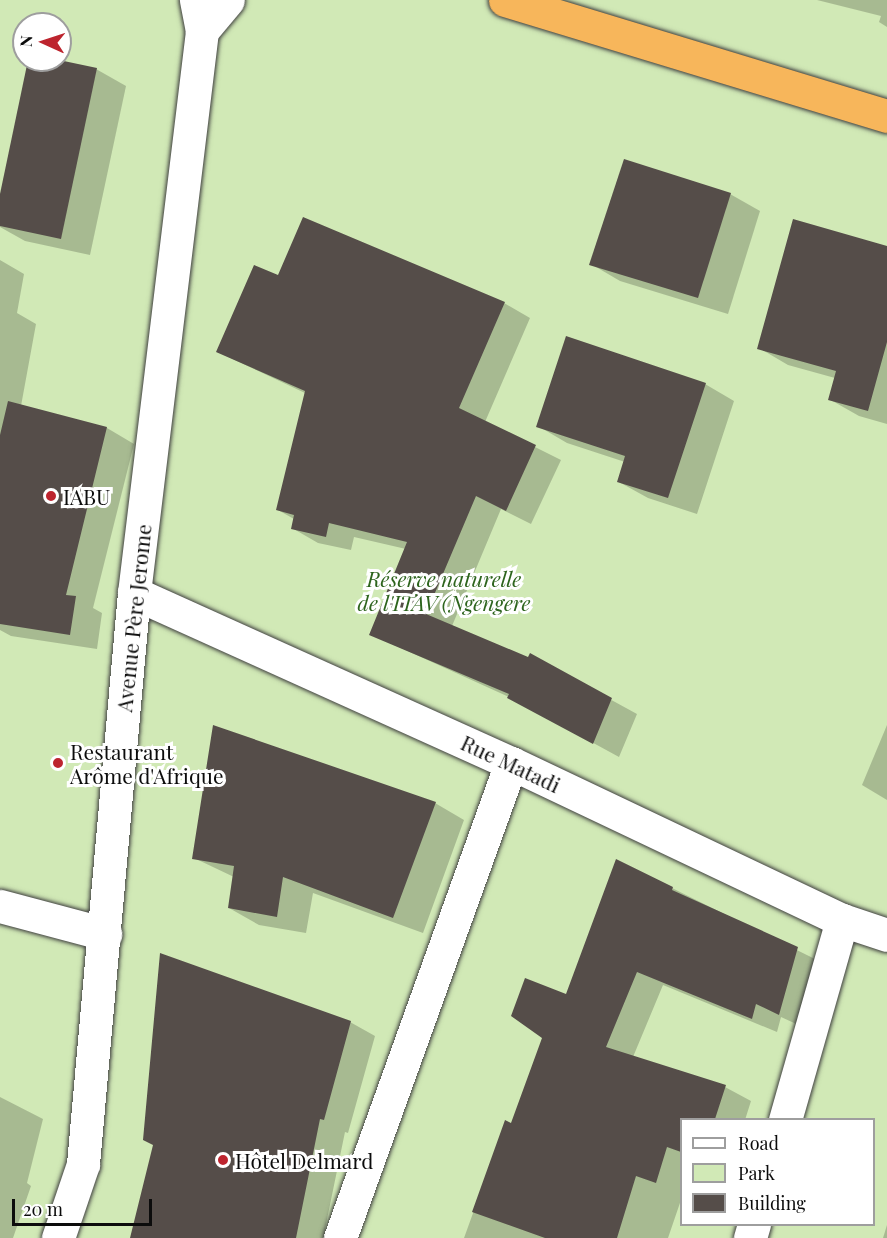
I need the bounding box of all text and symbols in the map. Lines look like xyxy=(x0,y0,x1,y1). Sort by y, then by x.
north arrow xyxy=(12,12,72,72)
text: N xyxy=(15,35,36,47)
place label: IABU xyxy=(63,483,110,509)
marker: IABU xyxy=(44,489,58,503)
street label: Avenue Père Jerome xyxy=(111,523,155,713)
park label: Réserve naturelle de l'ITAV (Ngengere xyxy=(357,565,531,615)
street label: Rue Matadi xyxy=(457,729,565,797)
place label: Restaurant Arôme d'Afrique xyxy=(70,738,224,788)
marker: Restaurant Arôme d'Afrique xyxy=(51,756,65,770)
legend xyxy=(680,1118,875,1226)
text: Road xyxy=(738,1131,779,1155)
place label: Hôtel Delmard xyxy=(235,1147,373,1173)
marker: Hôtel Delmard xyxy=(216,1153,230,1167)
text: Park xyxy=(738,1161,775,1185)
scale bar xyxy=(15,1187,154,1225)
text: Building xyxy=(738,1191,806,1215)
text: 20 m xyxy=(23,1197,63,1221)

